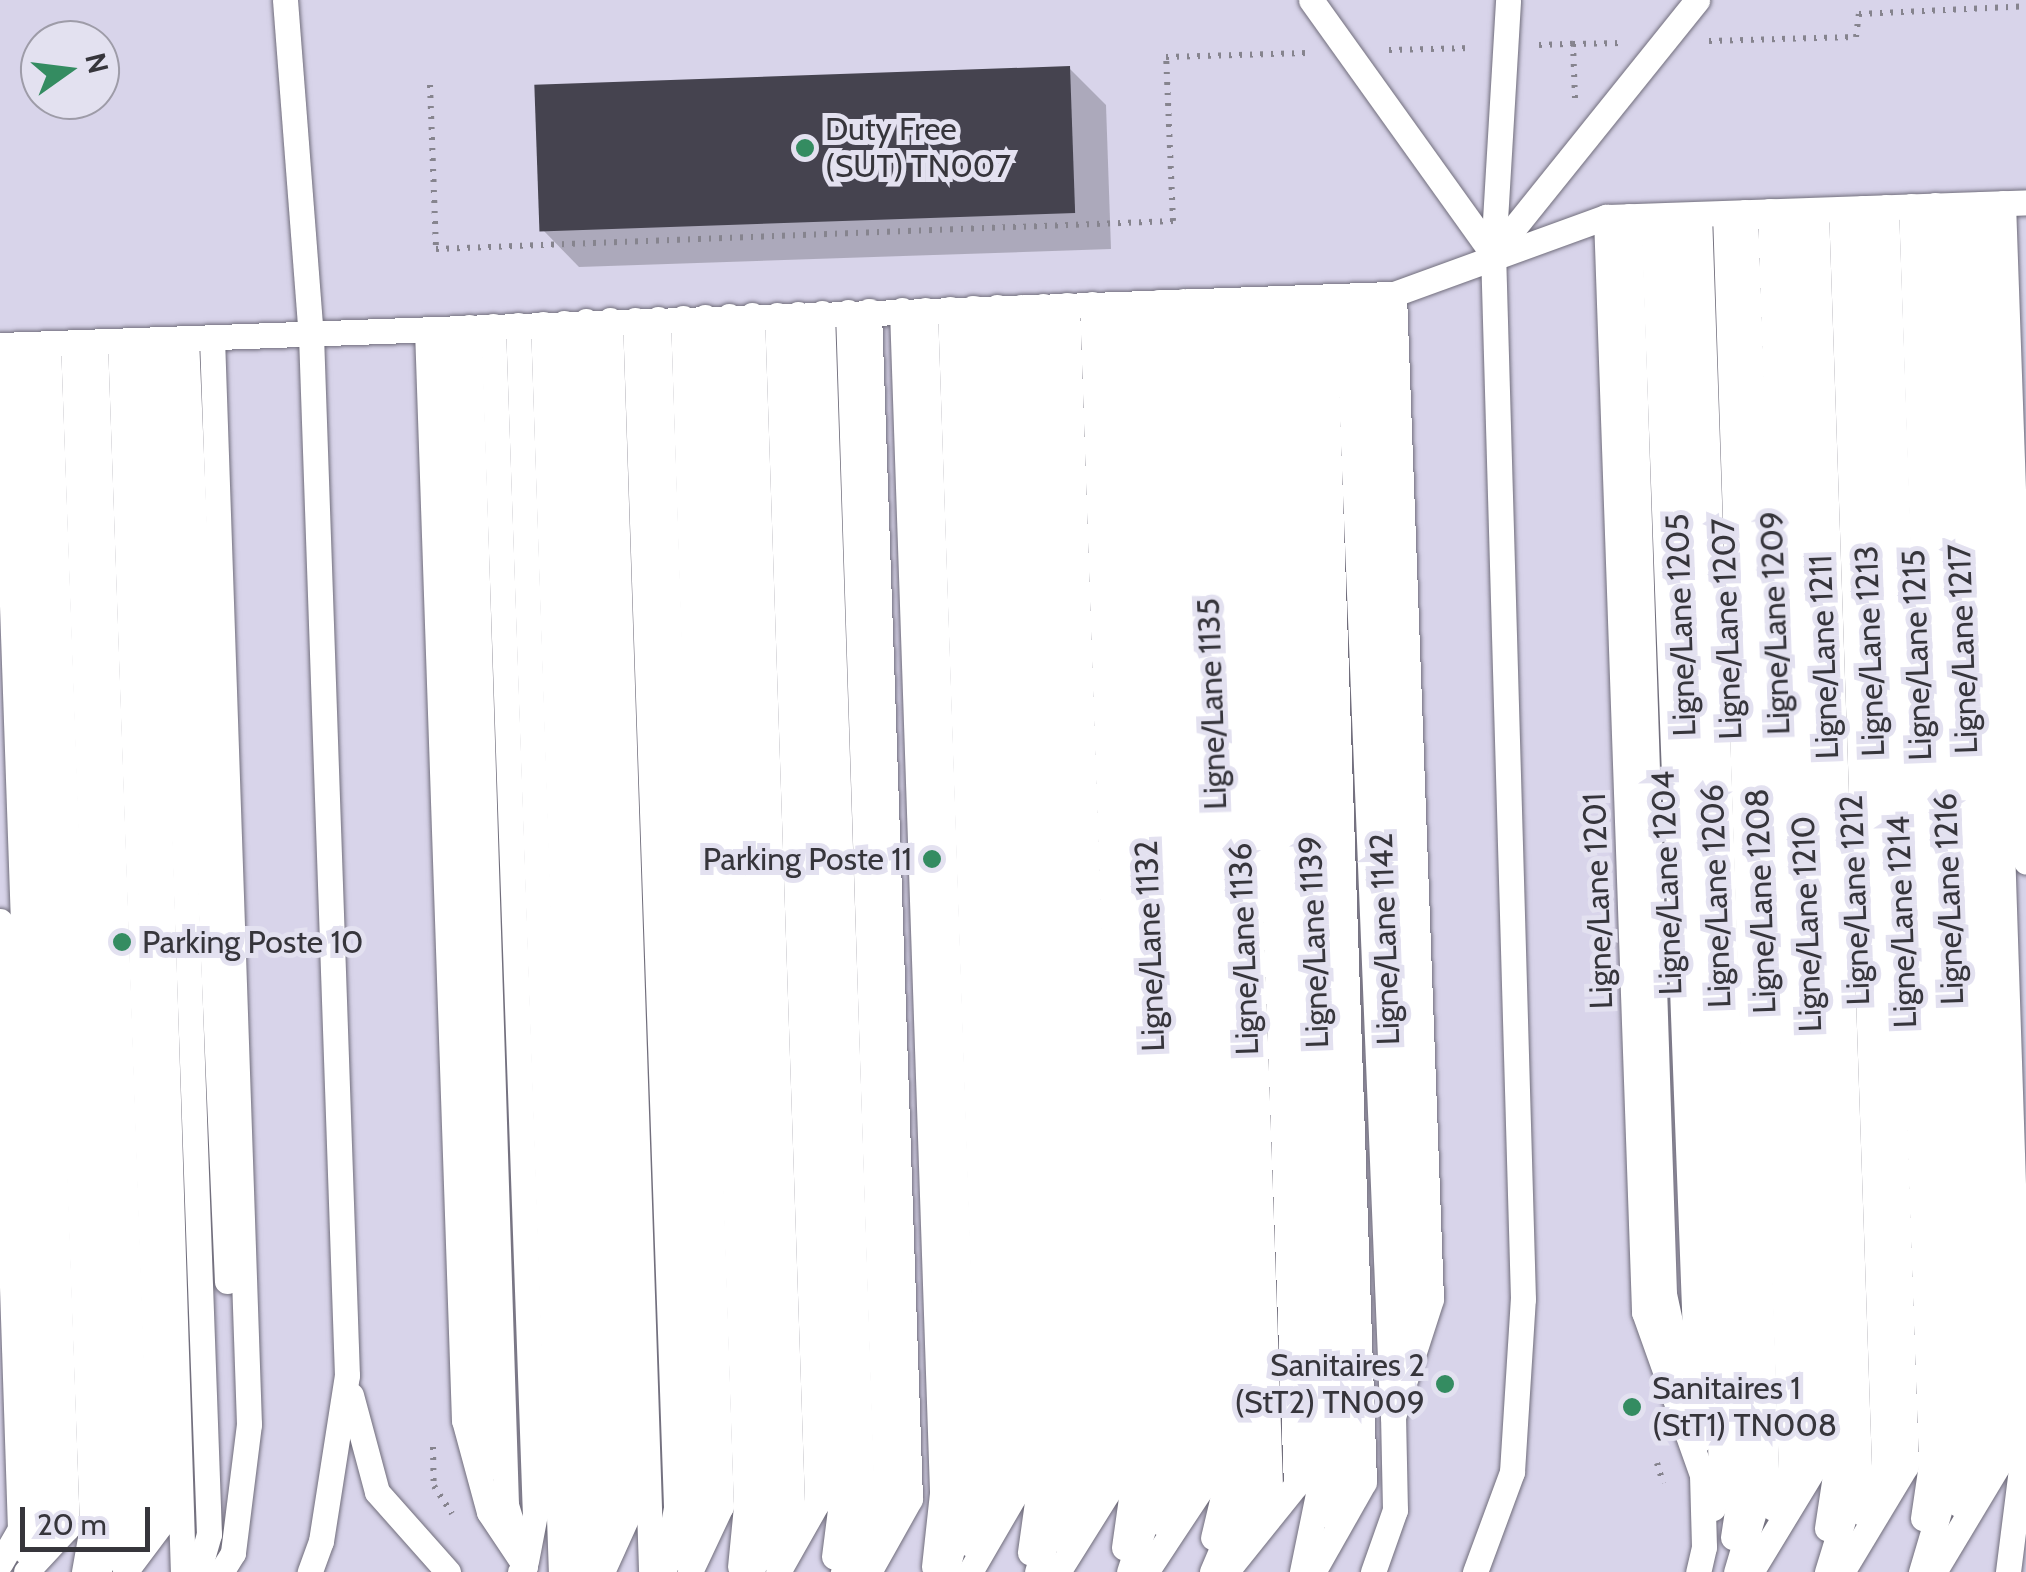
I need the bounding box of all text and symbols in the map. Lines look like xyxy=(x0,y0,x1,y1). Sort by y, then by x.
north arrow xyxy=(20,20,120,120)
text: N xyxy=(78,50,116,77)
place label: Duty Free (SUT) TN007 xyxy=(825,111,1011,186)
marker: Duty Free (SUT) TN007 xyxy=(794,137,816,159)
street label: Ligne/Lane 1209 xyxy=(1752,510,1798,736)
street label: Ligne/Lane 1205 xyxy=(1658,513,1704,737)
street label: Ligne/Lane 1207 xyxy=(1704,518,1750,740)
street label: Ligne/Lane 1217 xyxy=(1940,543,1986,755)
street label: Ligne/Lane 1213 xyxy=(1847,545,1893,757)
street label: Ligne/Lane 1215 xyxy=(1894,549,1940,761)
street label: Ligne/Lane 1211 xyxy=(1801,554,1847,760)
street label: Ligne/Lane 1135 xyxy=(1189,598,1235,810)
street label: Ligne/Lane 1204 xyxy=(1644,770,1690,996)
street label: Ligne/Lane 1206 xyxy=(1693,783,1739,1009)
street label: Ligne/Lane 1208 xyxy=(1738,788,1784,1014)
street label: Ligne/Lane 1201 xyxy=(1575,792,1621,1010)
street label: Ligne/Lane 1216 xyxy=(1926,792,1972,1006)
street label: Ligne/Lane 1212 xyxy=(1832,794,1878,1006)
street label: Ligne/Lane 1210 xyxy=(1784,815,1830,1033)
street label: Ligne/Lane 1214 xyxy=(1879,815,1925,1029)
street label: Ligne/Lane 1142 xyxy=(1362,832,1408,1046)
street label: Ligne/Lane 1139 xyxy=(1291,835,1337,1049)
place label: Parking Poste 11 xyxy=(703,840,912,878)
street label: Ligne/Lane 1132 xyxy=(1127,840,1173,1052)
street label: Ligne/Lane 1136 xyxy=(1221,842,1267,1056)
marker: Parking Poste 11 xyxy=(921,848,943,870)
place label: Parking Poste 10 xyxy=(142,923,363,961)
marker: Parking Poste 10 xyxy=(111,931,133,953)
place label: Sanitaires 2 (StT2) TN009 xyxy=(1234,1347,1425,1422)
place label: Sanitaires 1 (StT1) TN008 xyxy=(1652,1370,1837,1445)
marker: Sanitaires 2 (StT2) TN009 xyxy=(1434,1373,1456,1395)
marker: Sanitaires 1 (StT1) TN008 xyxy=(1621,1396,1643,1418)
scale bar xyxy=(25,1487,155,1549)
text: 20 m xyxy=(37,1506,107,1543)

